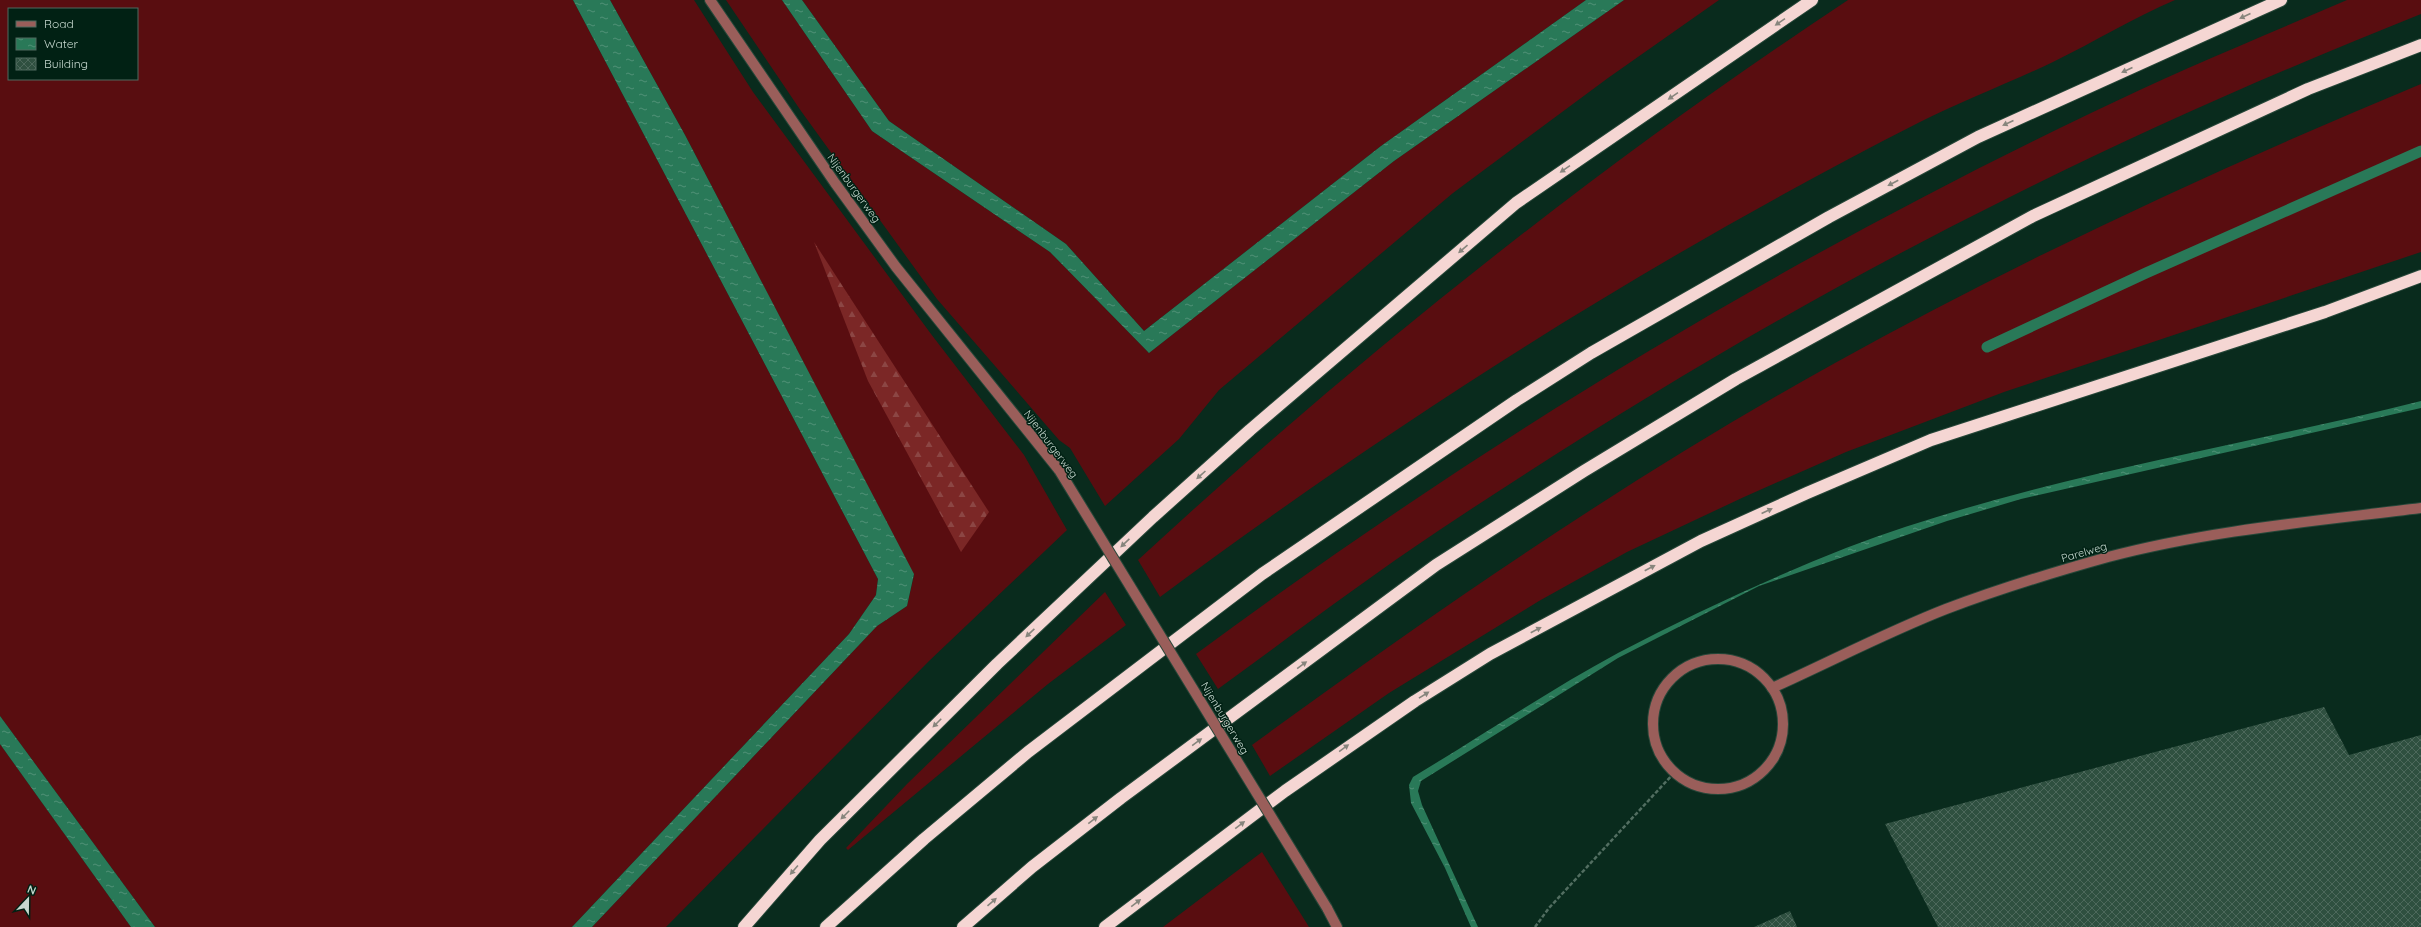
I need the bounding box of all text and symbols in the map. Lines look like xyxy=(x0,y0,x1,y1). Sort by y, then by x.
legend xyxy=(8,8,138,80)
one-way arrow xyxy=(2239,13,2251,19)
text: Road xyxy=(44,16,74,31)
one-way arrow xyxy=(1774,18,1785,26)
text: Water xyxy=(44,36,79,51)
text: Building xyxy=(44,56,88,71)
one-way arrow xyxy=(2120,67,2132,73)
one-way arrow xyxy=(1667,92,1678,100)
one-way arrow xyxy=(2002,120,2014,126)
street label: Nijenburgerweg xyxy=(824,151,884,225)
one-way arrow xyxy=(1560,165,1571,173)
one-way arrow xyxy=(1887,179,1898,186)
one-way arrow xyxy=(1457,244,1468,253)
street label: Nijenburgerweg xyxy=(1021,407,1081,481)
one-way arrow xyxy=(1196,471,1206,480)
one-way arrow xyxy=(1761,508,1773,514)
one-way arrow xyxy=(1120,539,1130,548)
street label: Parelweg xyxy=(2059,539,2109,565)
one-way arrow xyxy=(1645,565,1656,572)
one-way arrow xyxy=(1530,626,1542,633)
one-way arrow xyxy=(1025,628,1035,637)
one-way arrow xyxy=(1297,661,1307,669)
street label: Nijenburgerweg xyxy=(1198,679,1252,757)
one-way arrow xyxy=(1418,692,1430,699)
one-way arrow xyxy=(932,718,942,728)
one-way arrow xyxy=(1192,738,1203,746)
one-way arrow xyxy=(1339,744,1350,752)
one-way arrow xyxy=(840,810,850,820)
one-way arrow xyxy=(1088,816,1099,824)
one-way arrow xyxy=(1234,821,1245,829)
one-way arrow xyxy=(790,864,799,875)
north arrow xyxy=(8,879,48,919)
text: N xyxy=(25,882,38,898)
one-way arrow xyxy=(987,897,998,906)
one-way arrow xyxy=(1130,899,1141,907)

